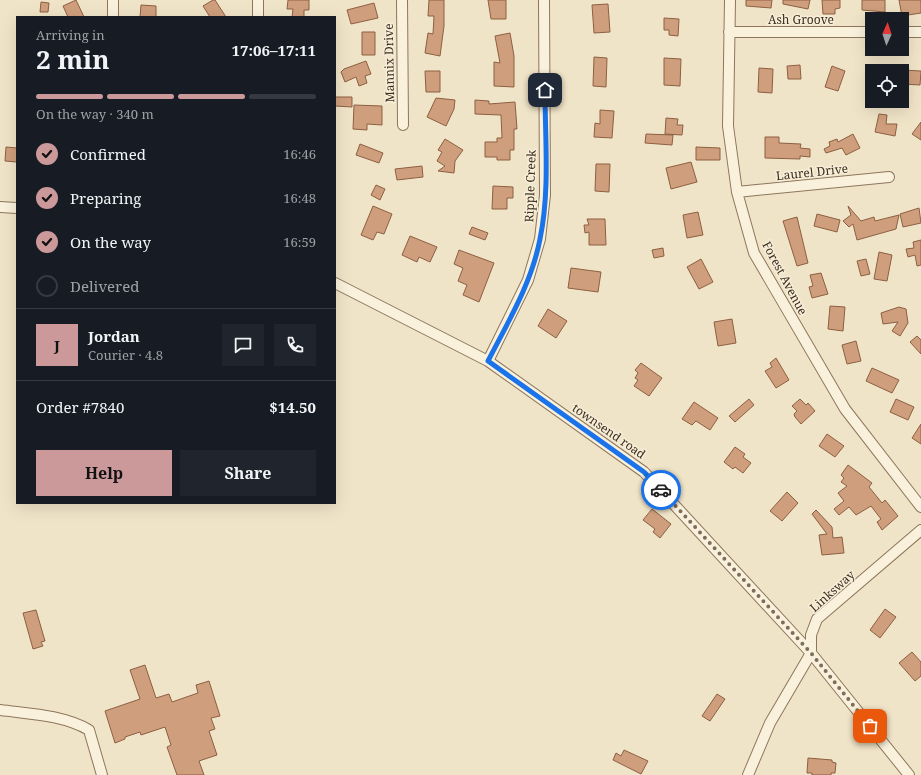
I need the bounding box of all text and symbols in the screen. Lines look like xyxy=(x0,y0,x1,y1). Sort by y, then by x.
street label: Ash Groove xyxy=(768,11,834,28)
north arrow xyxy=(865,12,909,56)
map controls xyxy=(865,12,909,108)
street label: Mannix Drive xyxy=(380,23,398,103)
text: Arriving in xyxy=(36,26,105,44)
text: 17:06–17:11 xyxy=(232,40,316,60)
text: 2 min xyxy=(36,41,110,77)
button: locate xyxy=(865,64,909,108)
pin xyxy=(528,73,562,107)
icon: home xyxy=(534,79,556,101)
text: On the way · 340 m xyxy=(36,105,154,123)
icon: check xyxy=(36,143,58,165)
text: Confirmed xyxy=(70,144,146,164)
text: 16:46 xyxy=(283,145,316,163)
street label: Ripple Creek xyxy=(520,148,540,223)
street label: Laurel Drive xyxy=(775,160,849,184)
icon: check xyxy=(36,187,58,209)
text: Preparing xyxy=(70,188,141,208)
text: 16:48 xyxy=(283,189,316,207)
icon: check xyxy=(36,231,58,253)
text: On the way xyxy=(70,232,151,252)
text: 16:59 xyxy=(283,233,316,251)
street label: Forest Avenue xyxy=(758,238,812,318)
text: Delivered xyxy=(70,276,139,296)
button: chat xyxy=(222,324,264,366)
button: phone xyxy=(274,324,316,366)
text: Jordan xyxy=(88,326,140,346)
text: J xyxy=(54,335,60,355)
text: Courier · 4.8 xyxy=(88,346,163,364)
text: Order #7840 xyxy=(36,397,124,417)
text: $14.50 xyxy=(269,397,316,417)
street label: townsend road xyxy=(569,399,650,463)
button: Help xyxy=(36,450,172,496)
button: Share xyxy=(180,450,316,496)
courier xyxy=(641,470,681,510)
icon: car xyxy=(650,479,672,501)
street label: Linksway xyxy=(806,566,858,616)
pin xyxy=(853,709,887,743)
icon: bag xyxy=(859,715,881,737)

